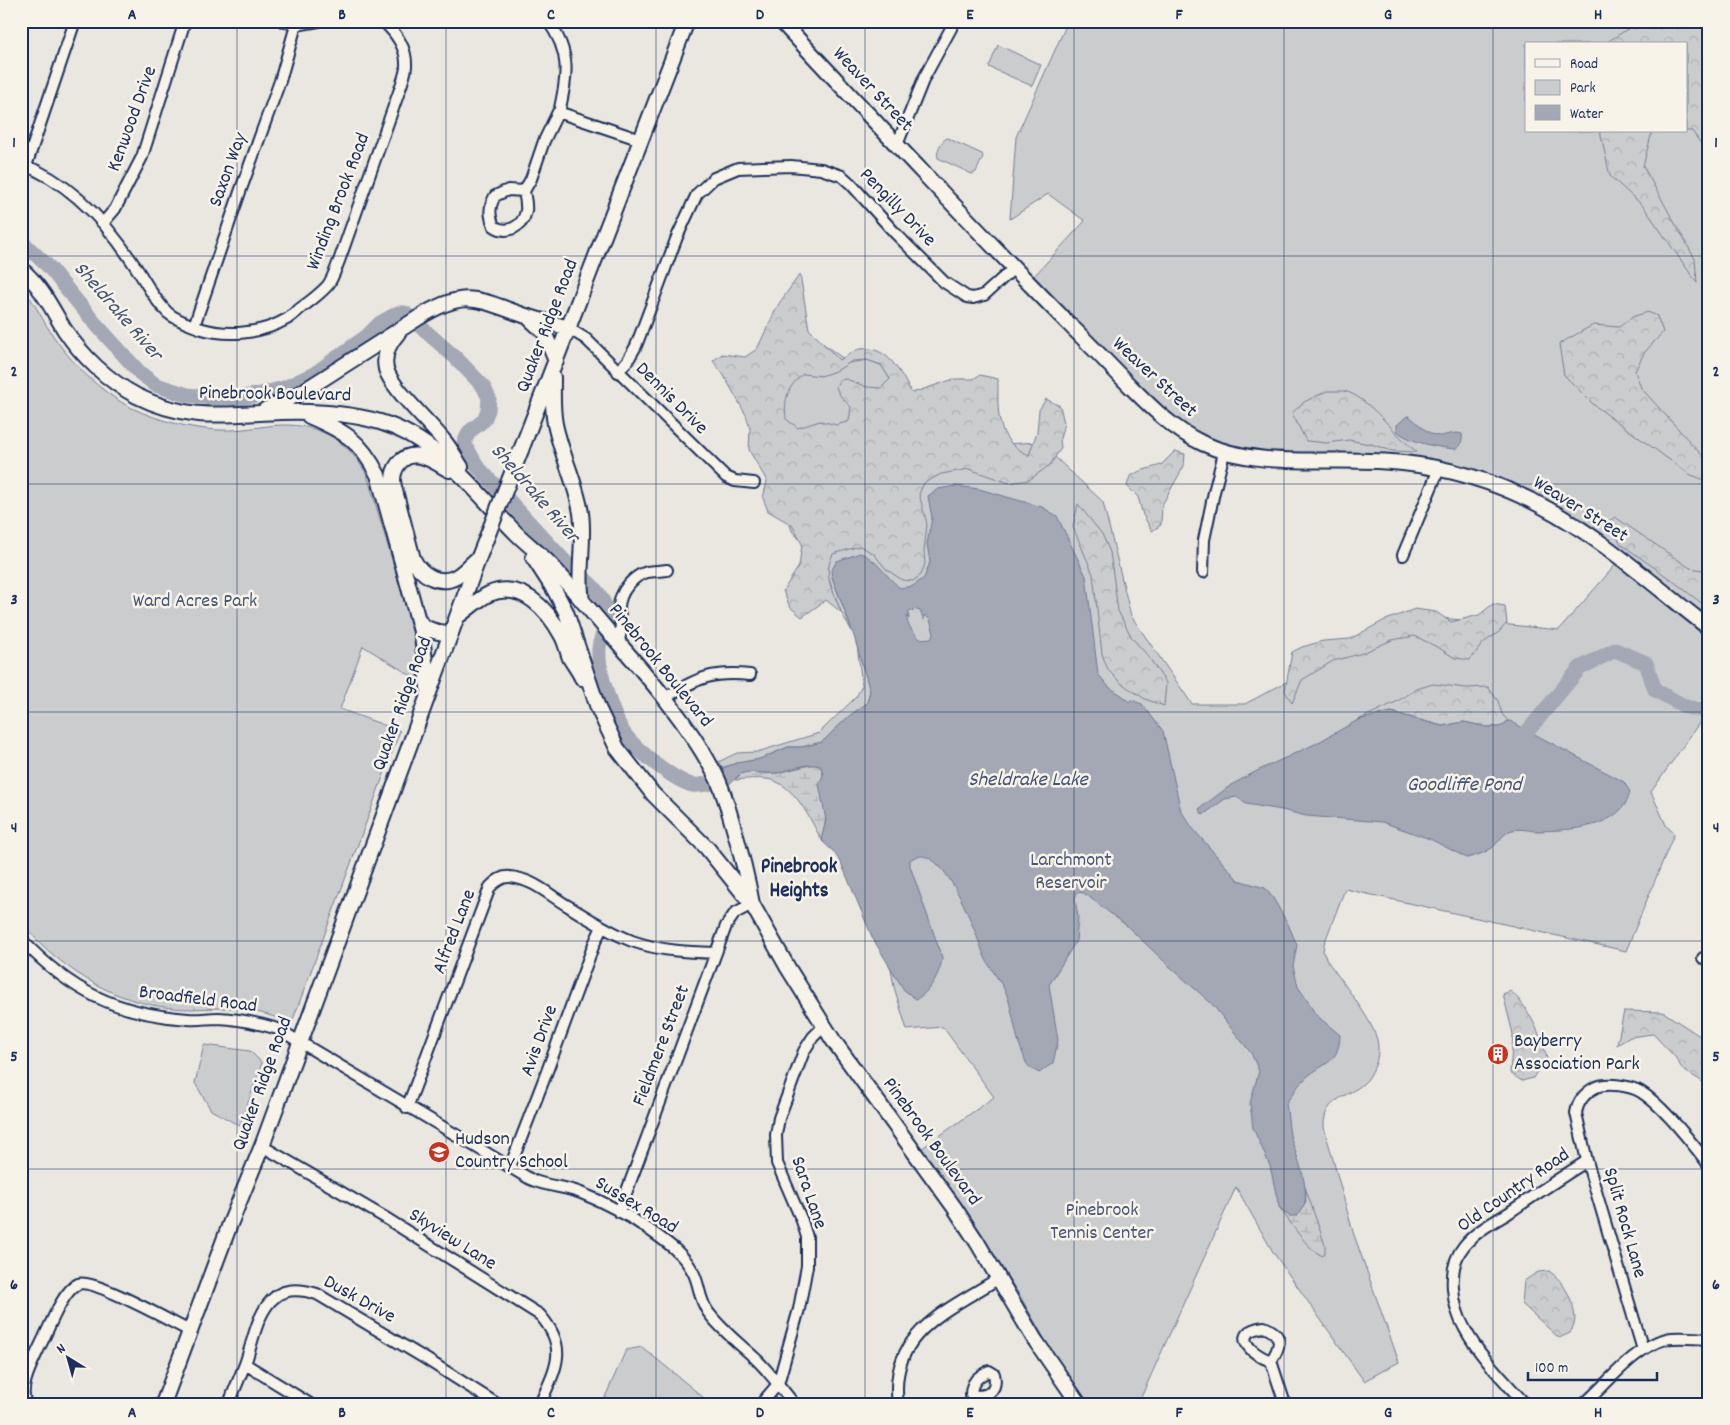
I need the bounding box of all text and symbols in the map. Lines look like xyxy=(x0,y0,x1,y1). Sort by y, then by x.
text: A xyxy=(128,4,137,27)
text: B xyxy=(338,4,346,27)
text: C xyxy=(547,4,555,27)
text: D xyxy=(756,4,765,27)
text: E xyxy=(966,4,974,27)
text: F xyxy=(1175,4,1183,27)
text: G xyxy=(1384,4,1392,27)
text: H xyxy=(1594,4,1602,27)
street label: Weaver Street xyxy=(825,41,919,139)
legend xyxy=(1525,42,1688,132)
text: Road xyxy=(1570,54,1598,76)
street label: Kenwood Drive xyxy=(101,62,165,176)
text: Park xyxy=(1570,78,1596,100)
text: Water xyxy=(1570,104,1604,126)
street label: Saxon Way xyxy=(203,128,256,211)
street label: Winding Brook Road xyxy=(300,129,378,275)
text: 1 xyxy=(12,132,16,155)
text: 1 xyxy=(1714,132,1718,155)
street label: Pengilly Drive xyxy=(852,162,942,254)
street label: Quaker Ridge Road xyxy=(510,255,586,397)
water label: Sheldrake River xyxy=(65,256,170,370)
street label: Weaver Street xyxy=(1105,331,1203,425)
street label: Dennis Drive xyxy=(628,356,714,442)
text: 2 xyxy=(11,361,18,384)
text: 2 xyxy=(1713,361,1720,384)
street label: Pinebrook Boulevard xyxy=(199,380,351,410)
water label: Sheldrake River xyxy=(482,438,587,552)
street label: Weaver Street xyxy=(1527,470,1633,550)
park label: Ward Acres Park xyxy=(133,588,257,616)
text: 3 xyxy=(10,589,18,612)
text: 3 xyxy=(1712,589,1720,612)
street label: Pinebrook Boulevard xyxy=(601,598,719,734)
street label: Quaker Ridge Road xyxy=(366,633,440,775)
water label: Sheldrake Lake xyxy=(968,766,1090,796)
water label: Goodliffe Pond xyxy=(1407,771,1524,801)
text: 4 xyxy=(11,817,17,840)
text: 4 xyxy=(1713,817,1719,840)
park label: Larchmont Reservoir xyxy=(1030,847,1112,898)
district label: Pinebrook Heights xyxy=(761,853,838,907)
street label: Alfred Lane xyxy=(426,885,484,978)
street label: Broadfield Road xyxy=(137,979,259,1021)
street label: Fieldmere Street xyxy=(626,981,698,1111)
street label: Avis Drive xyxy=(514,1001,566,1081)
street label: Quaker Ridge Road xyxy=(226,1013,300,1155)
place label: Bayberry Association Park xyxy=(1514,1028,1640,1079)
building icon: Bayberry Association Park xyxy=(1486,1042,1510,1066)
text: 5 xyxy=(10,1046,18,1069)
text: 5 xyxy=(1712,1046,1720,1069)
street label: Pinebrook Boulevard xyxy=(875,1072,987,1212)
place label: Hudson Country School xyxy=(455,1126,568,1177)
school or university icon: Hudson Country School xyxy=(427,1140,451,1164)
street label: Old Country Road xyxy=(1452,1142,1576,1240)
street label: Sara Lane xyxy=(783,1153,834,1233)
street label: Split Rock Lane xyxy=(1595,1165,1653,1282)
street label: Sussex Road xyxy=(589,1170,683,1242)
park label: Pinebrook Tennis Center xyxy=(1050,1197,1154,1248)
street label: Skyview Lane xyxy=(403,1202,502,1278)
street label: Dusk Drive xyxy=(318,1269,400,1331)
text: 6 xyxy=(10,1274,18,1297)
text: 6 xyxy=(1712,1274,1720,1297)
north arrow xyxy=(42,1332,92,1382)
text: N xyxy=(53,1339,70,1359)
scale bar xyxy=(1528,1350,1656,1382)
text: 100 m xyxy=(1535,1358,1568,1380)
text: A xyxy=(128,1402,137,1425)
text: B xyxy=(338,1402,346,1425)
text: C xyxy=(547,1402,555,1425)
text: D xyxy=(756,1402,765,1425)
text: E xyxy=(966,1402,974,1425)
text: F xyxy=(1175,1402,1183,1425)
text: G xyxy=(1384,1402,1392,1425)
text: H xyxy=(1594,1402,1602,1425)

